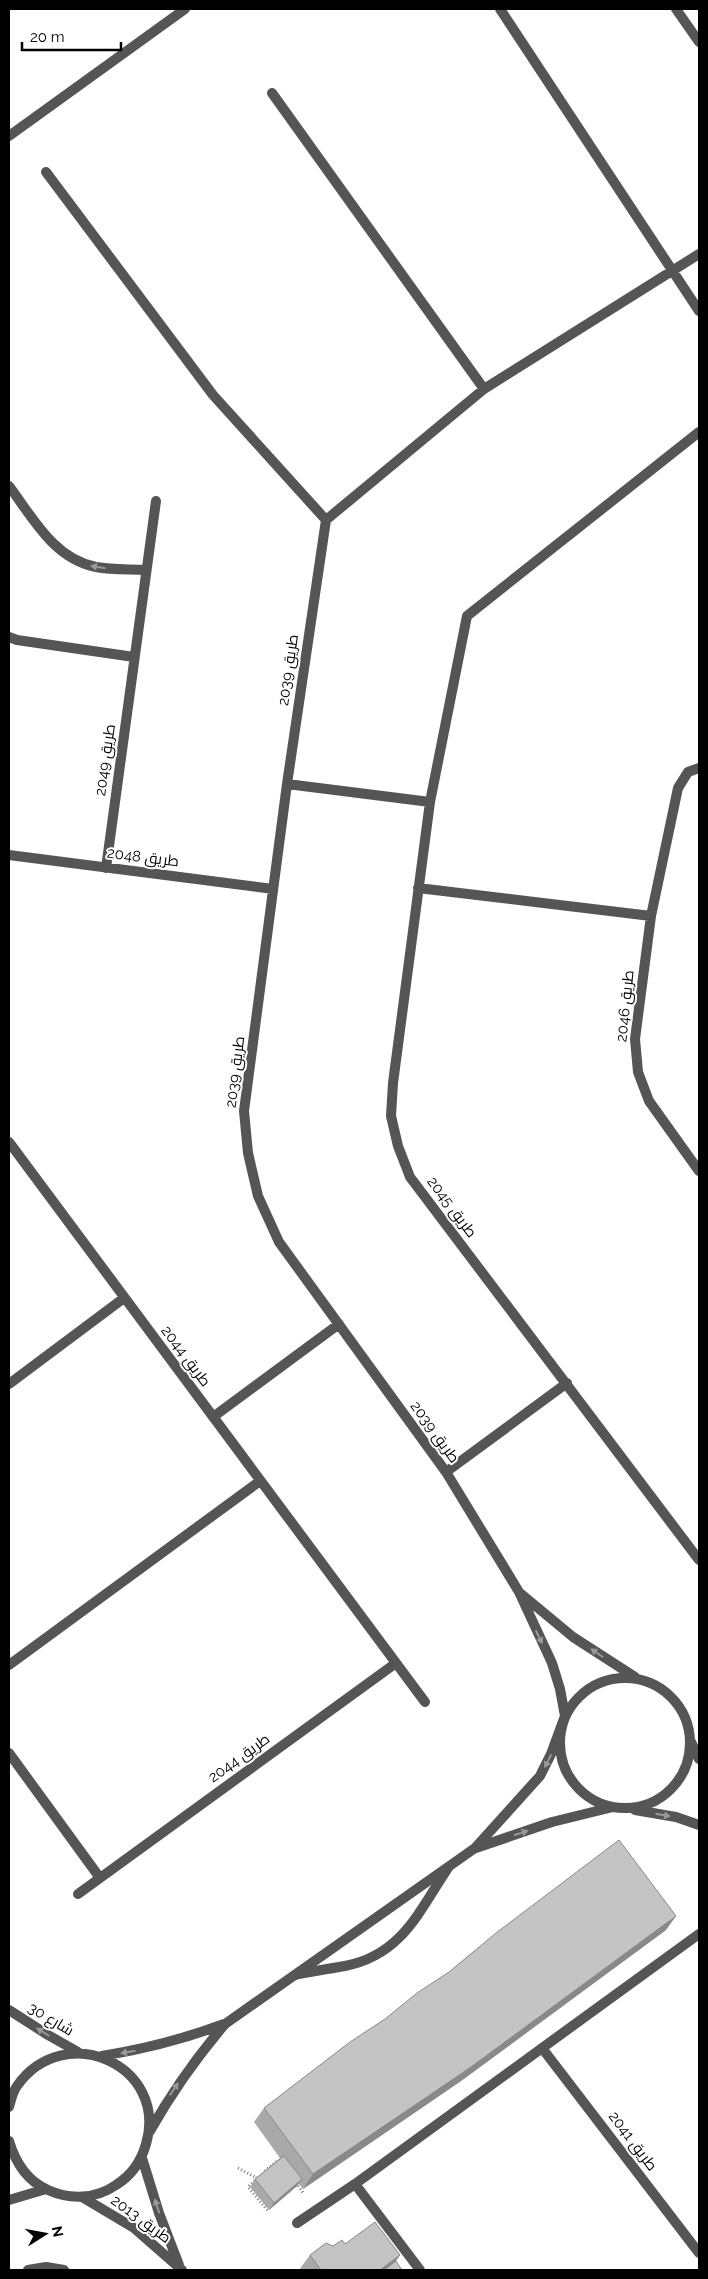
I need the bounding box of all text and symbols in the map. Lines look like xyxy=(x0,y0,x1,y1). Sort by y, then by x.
scale bar xyxy=(22,20,121,52)
text: 20 m xyxy=(30,28,65,46)
one-way arrow xyxy=(89,562,105,570)
street label: طريق 2039 xyxy=(274,633,303,707)
street label: طريق 2049 xyxy=(91,723,120,797)
street label: طريق 2048 xyxy=(106,844,180,871)
street label: طريق 2046 xyxy=(612,969,639,1043)
street label: طريق 2039 xyxy=(222,1035,249,1109)
street label: طريق 2045 xyxy=(423,1173,481,1242)
street label: طريق 2044 xyxy=(156,1322,215,1391)
street label: طريق 2039 xyxy=(406,1398,463,1467)
one-way arrow xyxy=(535,1629,543,1644)
one-way arrow xyxy=(590,1648,604,1658)
street label: طريق 2044 xyxy=(205,1730,274,1787)
one-way arrow xyxy=(544,1754,552,1769)
one-way arrow xyxy=(656,1811,672,1819)
one-way arrow xyxy=(514,1829,529,1837)
street label: شارع 30 xyxy=(24,1998,77,2041)
one-way arrow xyxy=(36,2028,49,2037)
one-way arrow xyxy=(120,2048,136,2056)
one-way arrow xyxy=(170,2082,179,2096)
street label: طريق 2041 xyxy=(604,2108,661,2175)
street label: طريق 2013 xyxy=(107,2191,174,2248)
one-way arrow xyxy=(153,2199,160,2214)
north arrow xyxy=(20,2209,70,2259)
text: N xyxy=(49,2225,67,2238)

